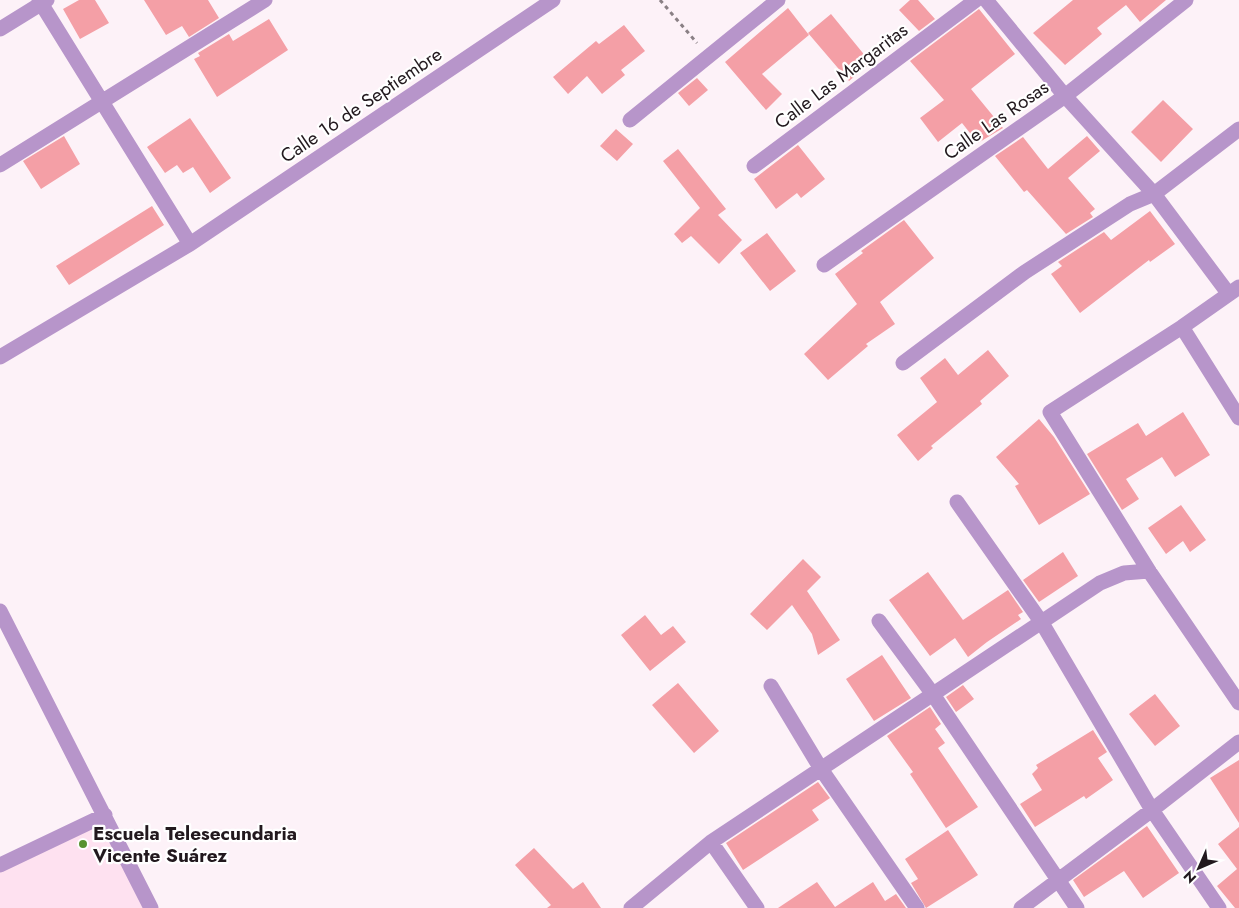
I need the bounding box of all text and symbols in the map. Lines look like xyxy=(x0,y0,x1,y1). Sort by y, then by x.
street label: Calle Las Margaritas xyxy=(769,17,914,135)
street label: Calle 16 de Septiembre xyxy=(275,41,447,169)
street label: Calle Las Rosas xyxy=(938,74,1054,166)
place label: Escuela Telesecundaria Vicente Suárez xyxy=(92,820,297,869)
marker: Escuela Telesecundaria Vicente Suárez xyxy=(77,838,89,850)
north arrow xyxy=(1174,843,1224,893)
text: N xyxy=(1179,866,1201,888)

